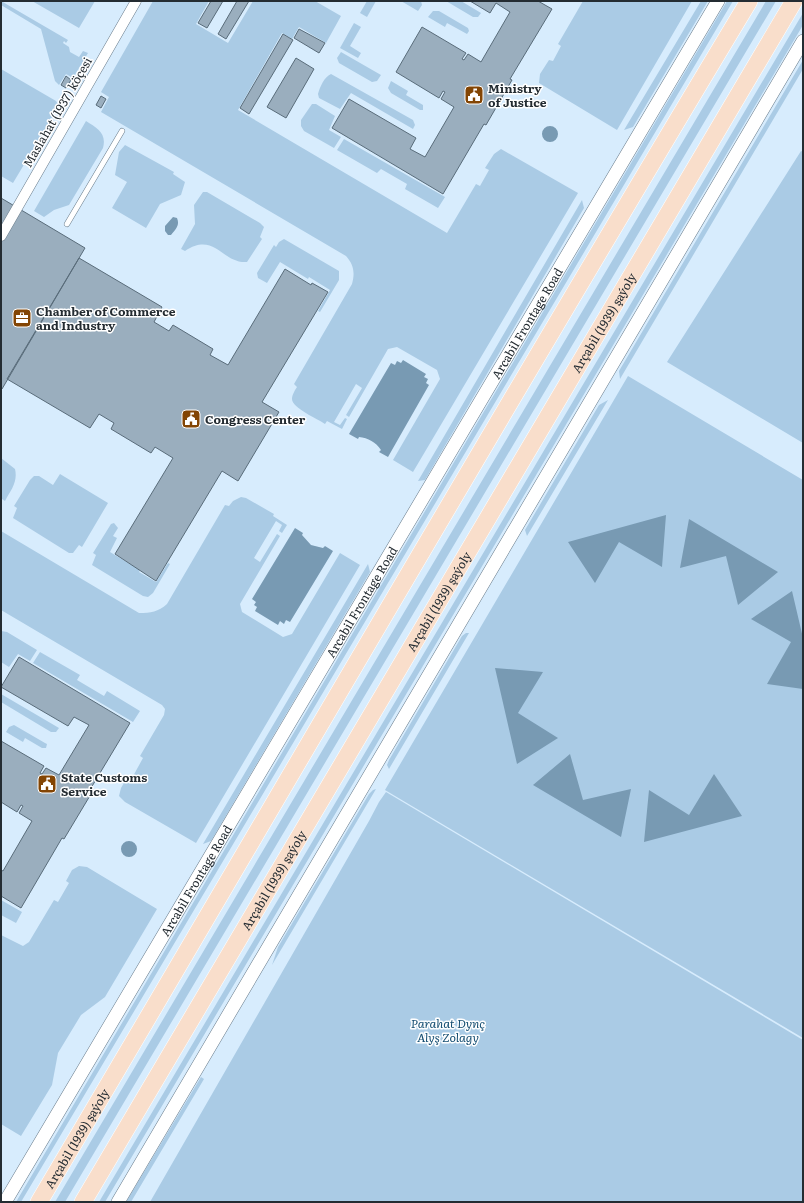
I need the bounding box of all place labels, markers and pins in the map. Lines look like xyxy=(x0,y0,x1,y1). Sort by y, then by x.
place label: Ministry of Justice xyxy=(488,79,547,111)
public building icon: Ministry of Justice xyxy=(463,84,485,106)
place label: Chamber of Commerce and Industry xyxy=(36,302,176,334)
office icon: Chamber of Commerce and Industry xyxy=(11,307,33,329)
public building icon: Congress Center xyxy=(180,408,202,430)
place label: Congress Center xyxy=(205,410,306,428)
place label: State Customs Service xyxy=(61,768,147,800)
public building icon: State Customs Service xyxy=(36,773,58,795)

